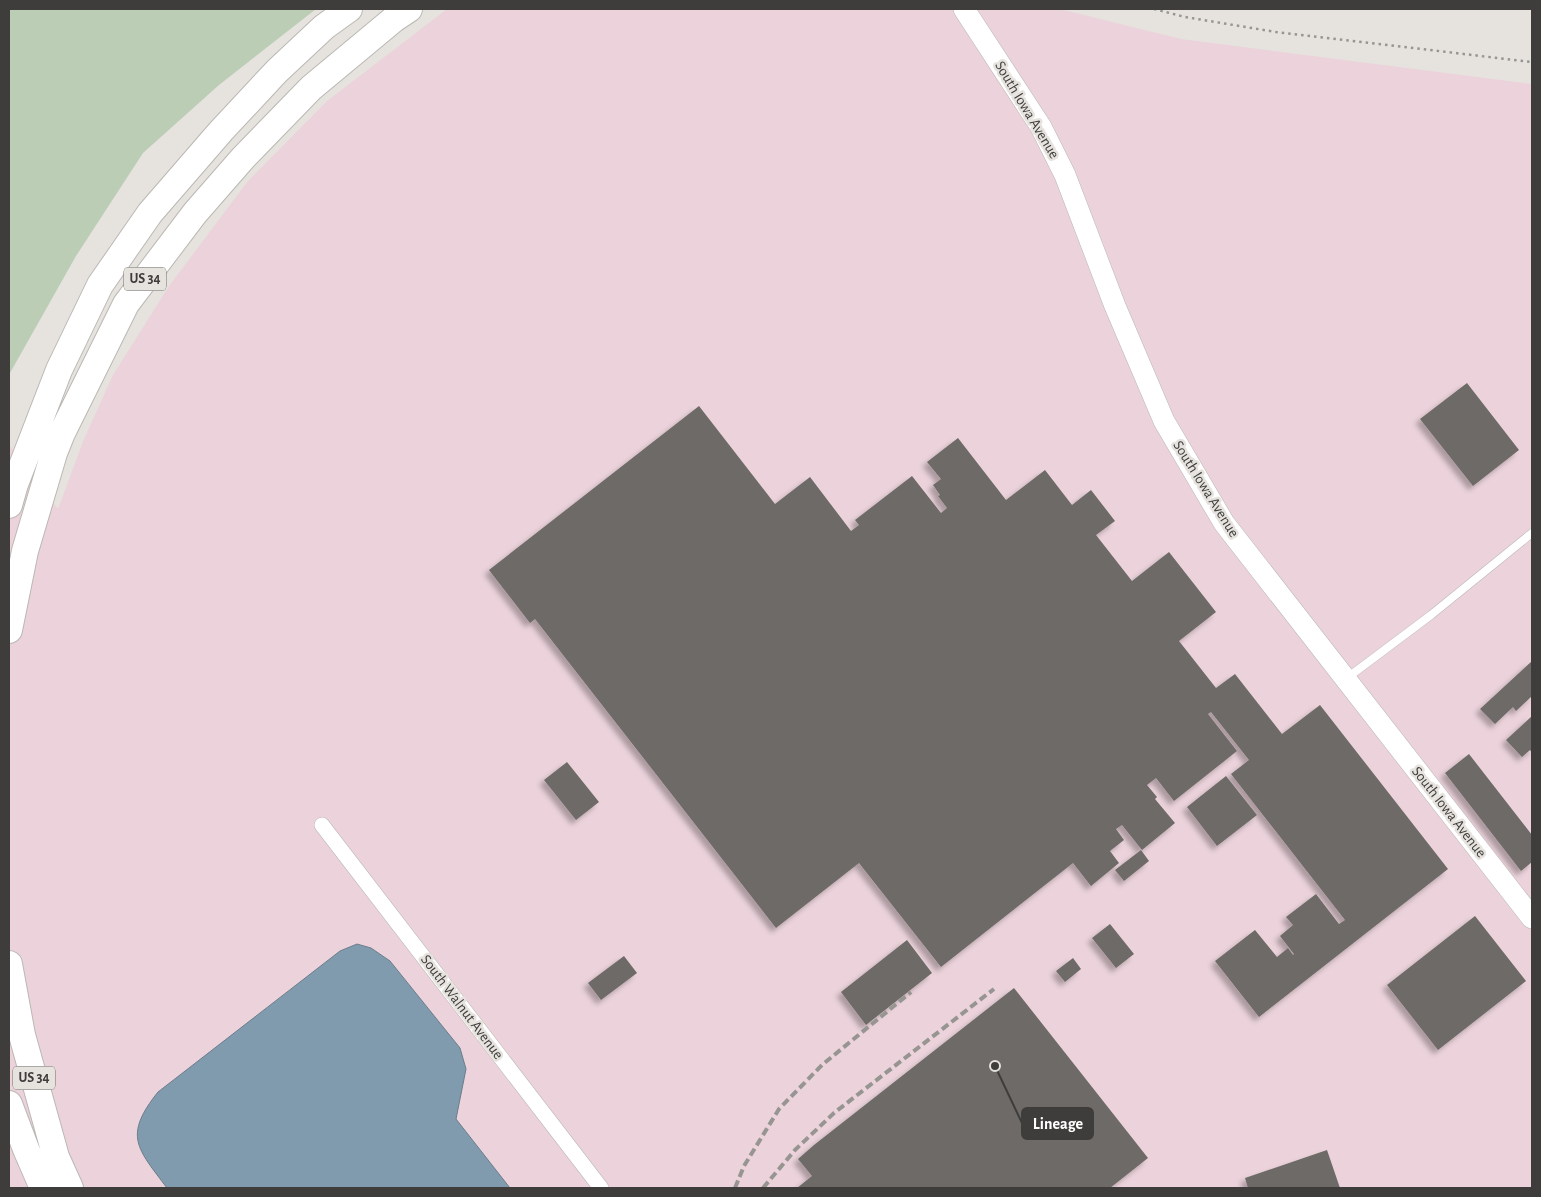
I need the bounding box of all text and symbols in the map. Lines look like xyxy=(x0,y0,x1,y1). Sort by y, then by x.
street label: South Iowa Avenue xyxy=(992,59,1062,161)
road number: US 34 xyxy=(124,268,166,290)
street label: South Iowa Avenue xyxy=(1170,438,1242,540)
street label: South Iowa Avenue xyxy=(1409,764,1489,860)
street label: South Walnut Avenue xyxy=(418,952,506,1062)
road number: US 34 xyxy=(13,1066,55,1090)
callout: Lineage xyxy=(1022,1108,1093,1139)
text: Lineage xyxy=(1033,1116,1084,1132)

